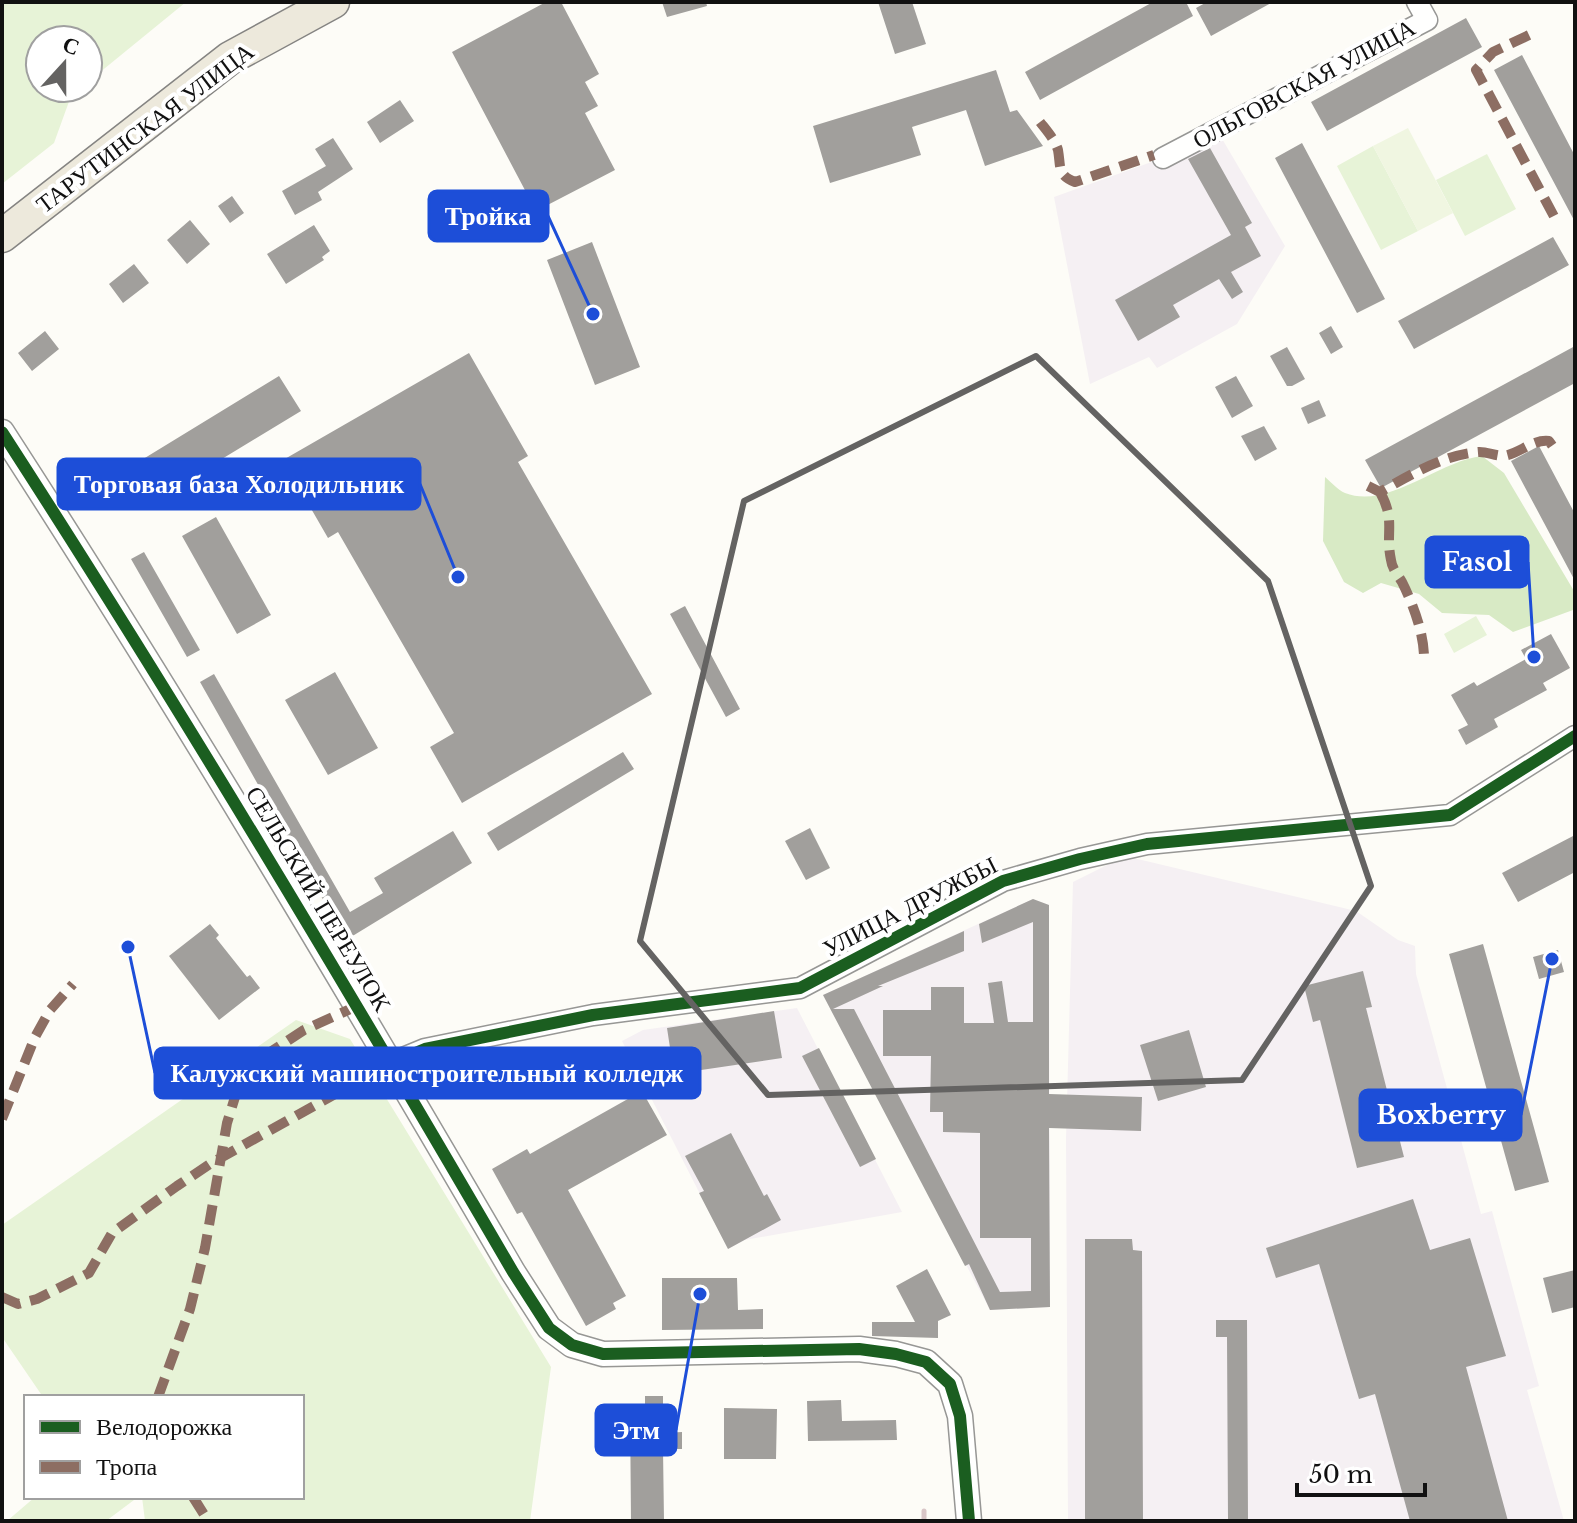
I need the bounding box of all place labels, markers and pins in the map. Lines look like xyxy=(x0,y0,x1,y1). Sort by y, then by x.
callout: Тройка xyxy=(429,191,548,241)
callout: Торговая база Холодильник xyxy=(58,459,420,509)
callout: Fasol xyxy=(1426,537,1528,587)
callout: Калужский машиностроительный колледж xyxy=(155,1048,700,1098)
callout: Boxberry xyxy=(1360,1090,1521,1140)
callout: Этм xyxy=(596,1405,676,1455)

